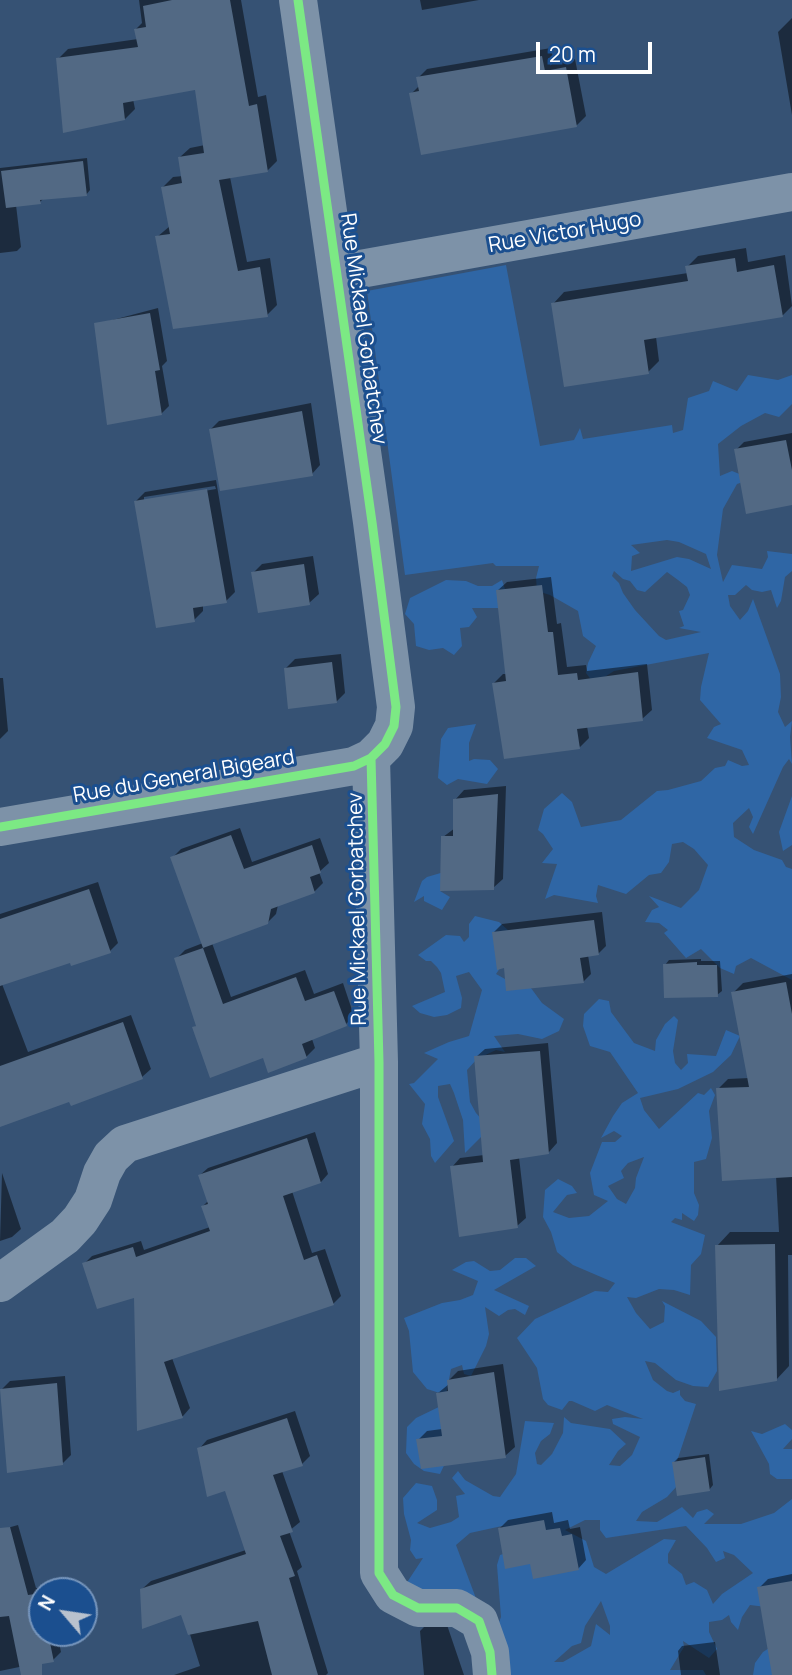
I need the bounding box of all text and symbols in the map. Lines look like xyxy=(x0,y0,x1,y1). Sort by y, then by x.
scale bar xyxy=(540,28,656,72)
text: 20 m xyxy=(549,40,596,68)
street label: Rue Victor Hugo xyxy=(487,207,643,259)
street label: Rue Mickael Gorbatchev xyxy=(334,212,392,446)
street label: Rue du General Bigeard xyxy=(71,745,297,809)
street label: Rue Mickael Gorbatchev xyxy=(343,792,373,1026)
north arrow xyxy=(28,1577,98,1647)
text: N xyxy=(32,1591,61,1615)

